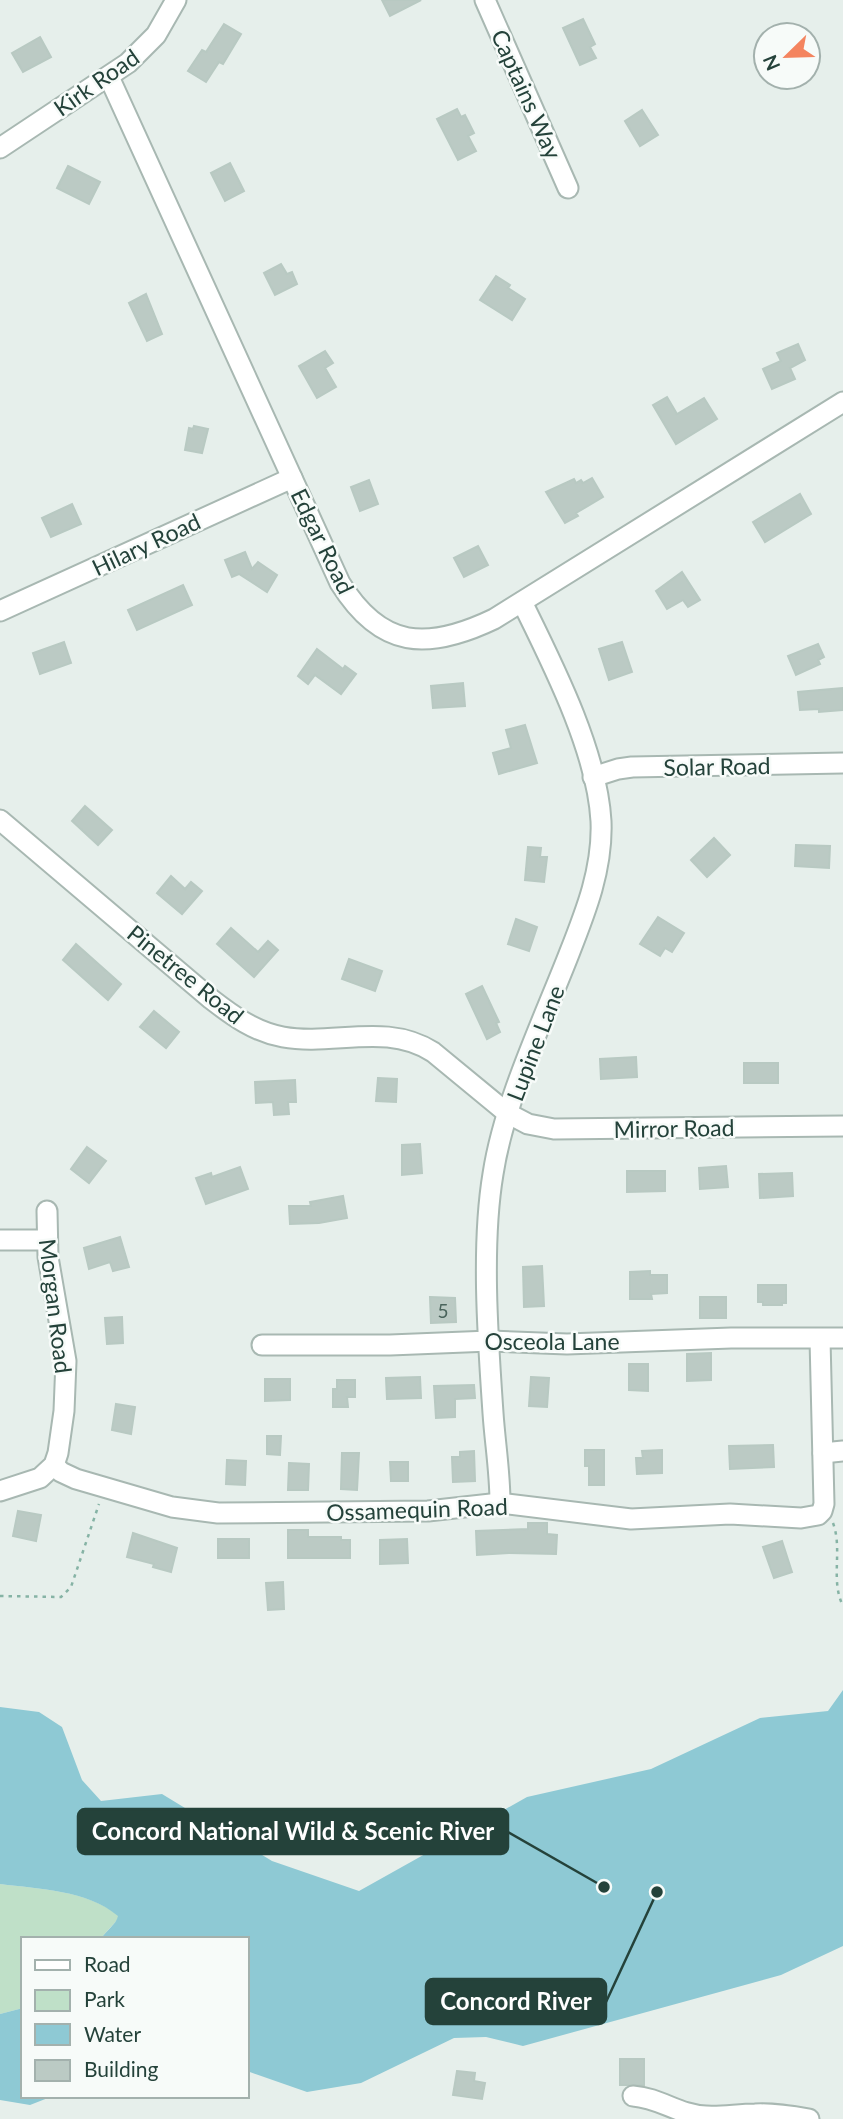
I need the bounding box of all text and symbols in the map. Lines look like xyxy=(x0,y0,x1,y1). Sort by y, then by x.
north arrow xyxy=(752,21,822,91)
street label: Captains Way xyxy=(486,25,568,163)
street label: Kirk Road xyxy=(48,43,144,121)
text: N xyxy=(757,52,784,74)
street label: Edgar Road xyxy=(285,484,361,598)
street label: Hilary Road xyxy=(87,507,205,581)
street label: Solar Road xyxy=(663,751,771,781)
street label: Pinetree Road xyxy=(122,919,250,1029)
street label: Lupine Lane xyxy=(500,981,570,1105)
street label: Mirror Road xyxy=(613,1113,735,1143)
street label: Morgan Road xyxy=(34,1237,78,1375)
house number: 5 xyxy=(437,1299,449,1322)
street label: Osceola Lane xyxy=(484,1327,620,1355)
street label: Ossamequin Road xyxy=(326,1492,508,1526)
callout: Concord National Wild & Scenic River xyxy=(78,1809,508,1854)
text: Concord National Wild & Scenic River xyxy=(92,1816,494,1845)
legend xyxy=(21,1937,248,2098)
text: Road xyxy=(84,1951,131,1976)
callout: Concord River xyxy=(426,1979,606,2024)
text: Park xyxy=(84,1986,125,2011)
text: Concord River xyxy=(440,1986,592,2015)
text: Water xyxy=(84,2021,141,2046)
text: Building xyxy=(84,2056,159,2081)

